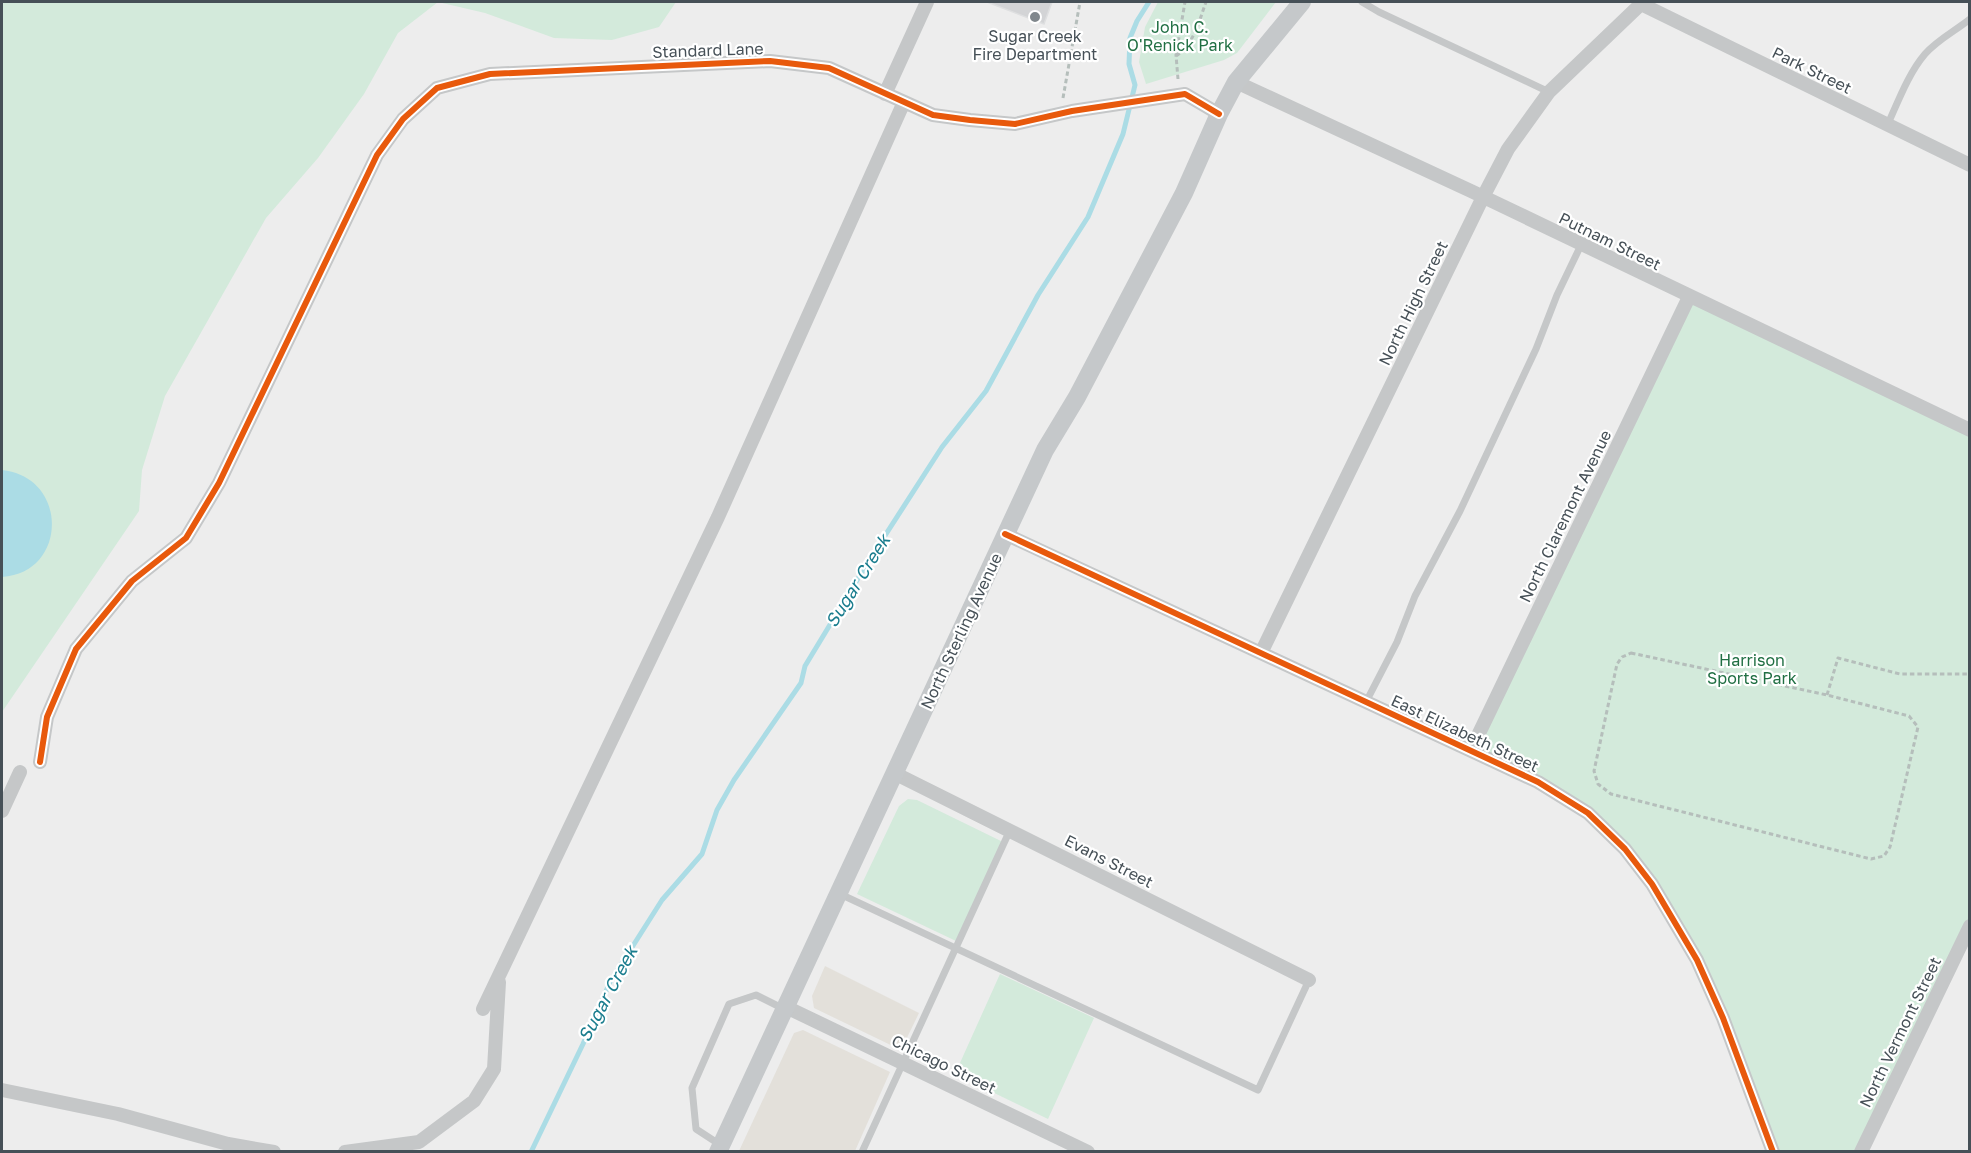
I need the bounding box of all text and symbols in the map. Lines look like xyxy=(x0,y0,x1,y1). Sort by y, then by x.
marker: Sugar Creek Fire Department xyxy=(1028,10,1042,24)
park label: John C. O'Renick Park xyxy=(1127,17,1233,55)
place label: Sugar Creek Fire Department xyxy=(972,26,1098,64)
street label: Standard Lane xyxy=(652,38,764,62)
street label: Park Street xyxy=(1769,42,1855,98)
street label: Putnam Street xyxy=(1556,208,1664,274)
street label: North High Street xyxy=(1374,237,1452,369)
street label: North Claremont Avenue xyxy=(1515,427,1615,605)
water label: Sugar Creek xyxy=(820,528,895,631)
street label: North Sterling Avenue xyxy=(916,550,1006,712)
park label: Harrison Sports Park xyxy=(1707,650,1797,688)
street label: East Elizabeth Street xyxy=(1388,690,1542,776)
street label: Evans Street xyxy=(1061,830,1157,892)
water label: Sugar Creek xyxy=(573,940,642,1045)
street label: North Vermont Street xyxy=(1855,953,1945,1111)
street label: Chicago Street xyxy=(889,1030,999,1098)

